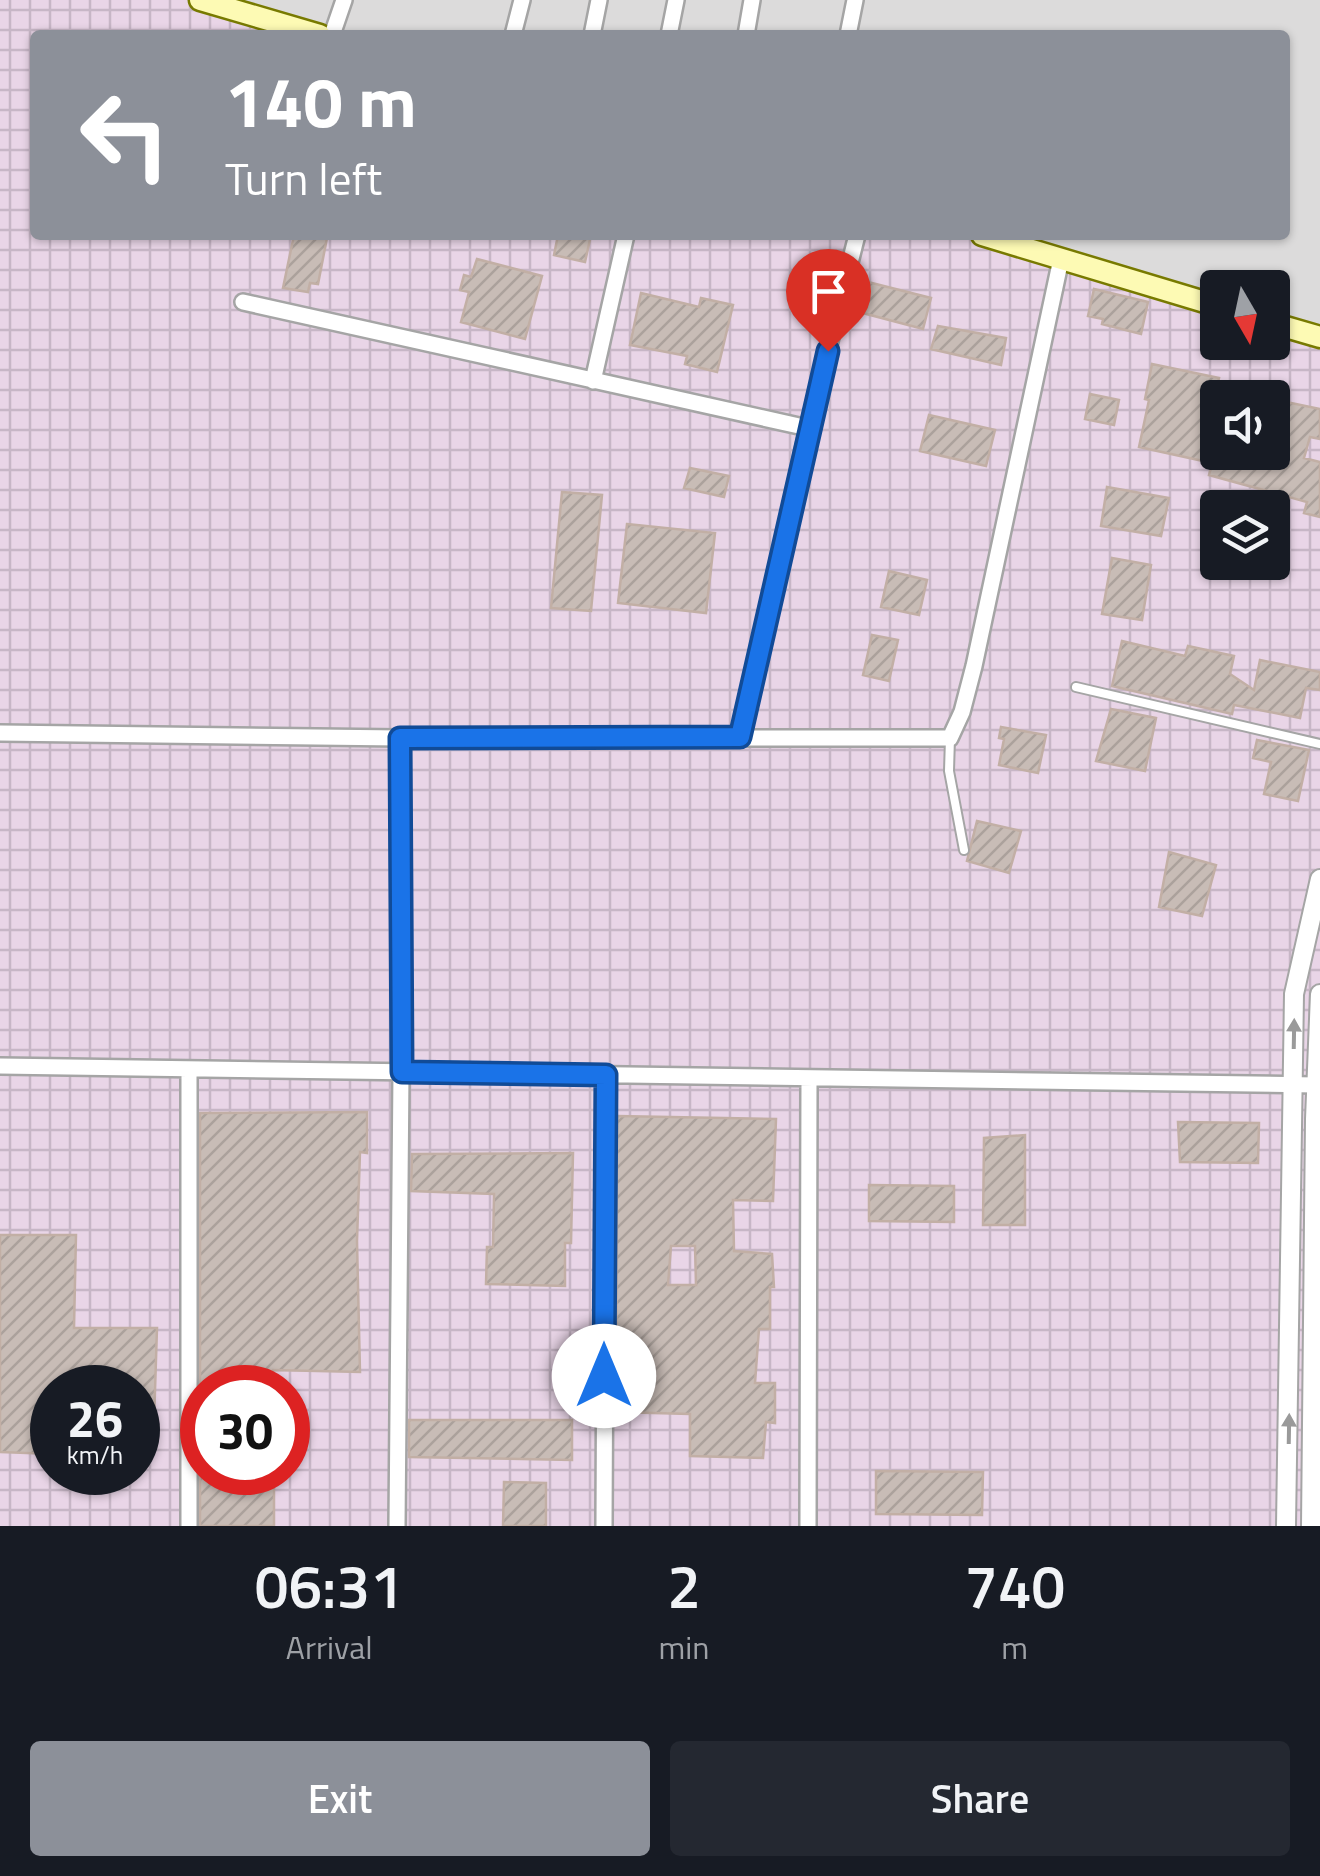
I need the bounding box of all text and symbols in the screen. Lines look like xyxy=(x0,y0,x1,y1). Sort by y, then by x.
text: 140 m xyxy=(225,48,417,154)
icon: left xyxy=(60,70,190,200)
text: Turn left xyxy=(225,144,382,212)
pin xyxy=(786,249,871,352)
icon: arrive xyxy=(801,264,856,319)
north arrow xyxy=(1200,270,1290,360)
map controls xyxy=(1200,270,1290,580)
button: sound xyxy=(1200,380,1290,470)
button: layers xyxy=(1200,490,1290,580)
one-way arrow xyxy=(1286,1017,1302,1049)
position arrow xyxy=(552,1324,656,1428)
speed limit sign: 30 xyxy=(180,1365,310,1495)
text: 26 xyxy=(67,1380,123,1456)
one-way arrow xyxy=(1281,1412,1297,1444)
text: km/h xyxy=(67,1436,123,1474)
text: 06:31 xyxy=(255,1540,404,1631)
text: 2 xyxy=(667,1540,701,1631)
text: 740 xyxy=(964,1540,1065,1631)
text: Arrival xyxy=(286,1623,373,1671)
text: min xyxy=(658,1623,709,1671)
text: m xyxy=(1001,1623,1028,1671)
button: Exit xyxy=(30,1741,650,1856)
button: Share xyxy=(670,1741,1290,1856)

